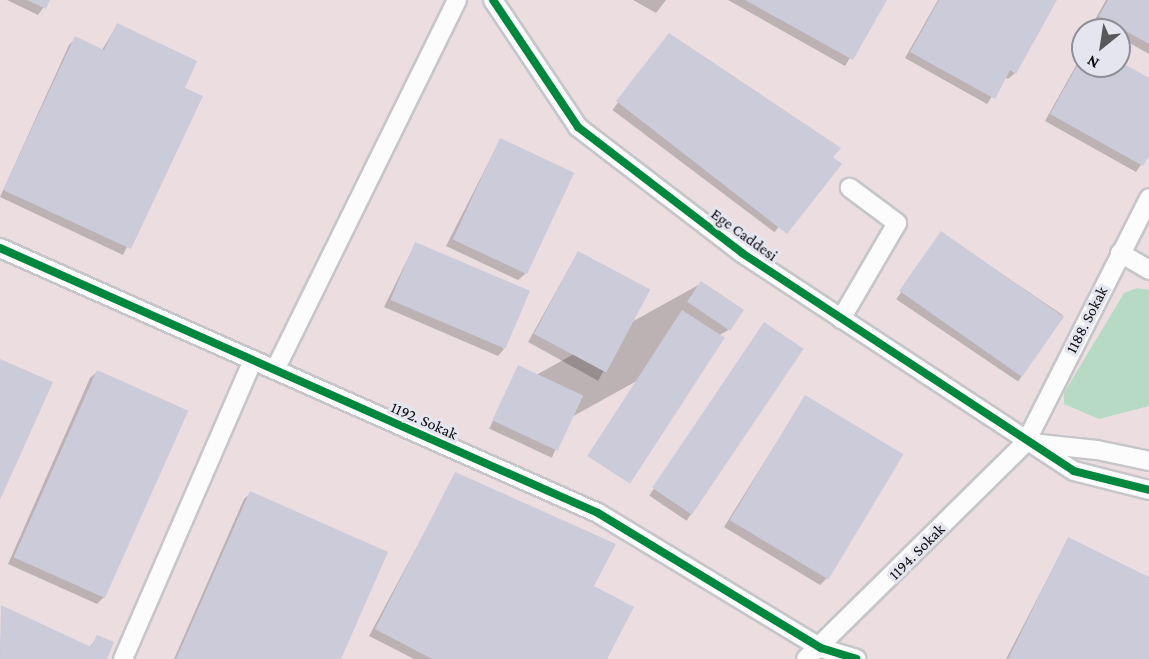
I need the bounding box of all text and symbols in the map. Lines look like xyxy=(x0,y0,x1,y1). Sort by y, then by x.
north arrow xyxy=(1071,18,1131,78)
text: N xyxy=(1084,52,1102,72)
street label: Ege Caddesi xyxy=(707,205,781,265)
street label: 1188. Sokak xyxy=(1062,283,1112,357)
street label: 1192. Sokak xyxy=(388,398,460,444)
street label: 1194. Sokak xyxy=(885,520,949,584)

